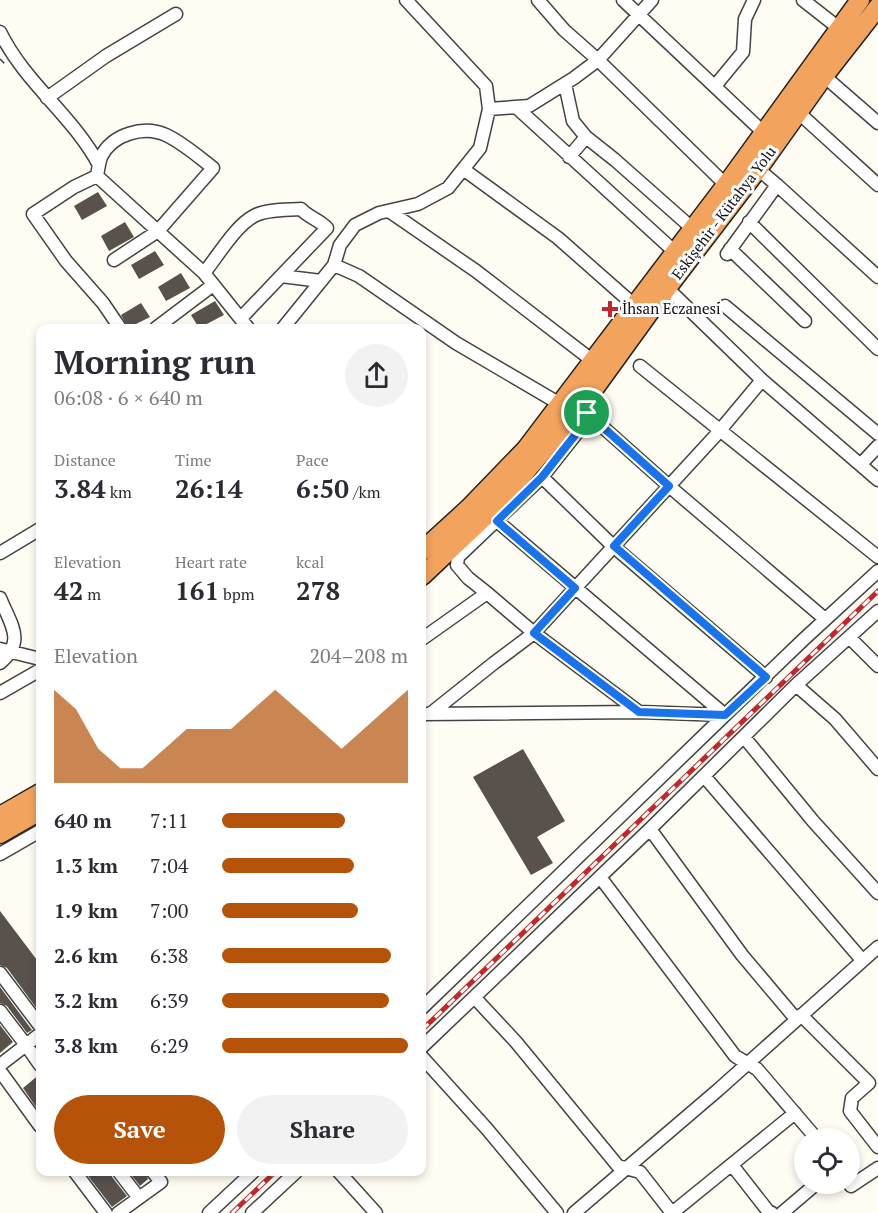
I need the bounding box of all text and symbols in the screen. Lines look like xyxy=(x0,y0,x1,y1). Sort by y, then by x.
street label: Eskişehir - Kütahya Yolu xyxy=(666,141,780,283)
place label: İhsan Eczanesi xyxy=(622,298,721,318)
marker: İhsan Eczanesi xyxy=(603,302,617,316)
text: Morning run xyxy=(54,340,256,383)
button: share xyxy=(345,344,408,407)
text: 06:08 · 6 × 640 m xyxy=(54,384,203,411)
pin xyxy=(561,387,612,438)
icon: arrive xyxy=(570,396,603,429)
text: Distance xyxy=(54,449,116,471)
text: Time xyxy=(175,449,212,471)
text: Pace xyxy=(296,449,329,471)
text: 3.84 xyxy=(54,471,106,505)
text: 26:14 xyxy=(175,471,243,505)
text: 6:50 xyxy=(296,471,349,505)
text: km xyxy=(106,481,132,503)
text: /km xyxy=(349,481,380,503)
text: Elevation xyxy=(54,551,121,573)
text: Heart rate xyxy=(175,551,247,573)
text: kcal xyxy=(296,551,324,573)
text: 42 xyxy=(54,573,83,607)
text: 161 xyxy=(175,573,219,607)
text: 278 xyxy=(296,573,340,607)
text: m xyxy=(83,583,101,605)
text: bpm xyxy=(219,583,255,605)
text: Elevation xyxy=(54,642,138,669)
text: 204–208 m xyxy=(309,642,408,669)
text: 640 m xyxy=(54,807,112,834)
text: 7:11 xyxy=(150,807,189,834)
text: 1.3 km xyxy=(54,852,118,879)
text: 7:04 xyxy=(150,852,189,879)
text: 1.9 km xyxy=(54,897,118,924)
text: 7:00 xyxy=(150,897,189,924)
text: 2.6 km xyxy=(54,942,118,969)
text: 6:38 xyxy=(150,942,189,969)
text: 3.2 km xyxy=(54,987,118,1014)
text: 6:39 xyxy=(150,987,189,1014)
text: 3.8 km xyxy=(54,1032,118,1059)
text: 6:29 xyxy=(150,1032,189,1059)
button: Save xyxy=(54,1095,225,1164)
button: Share xyxy=(237,1095,408,1164)
map controls xyxy=(794,1128,860,1194)
button: locate xyxy=(794,1128,860,1194)

